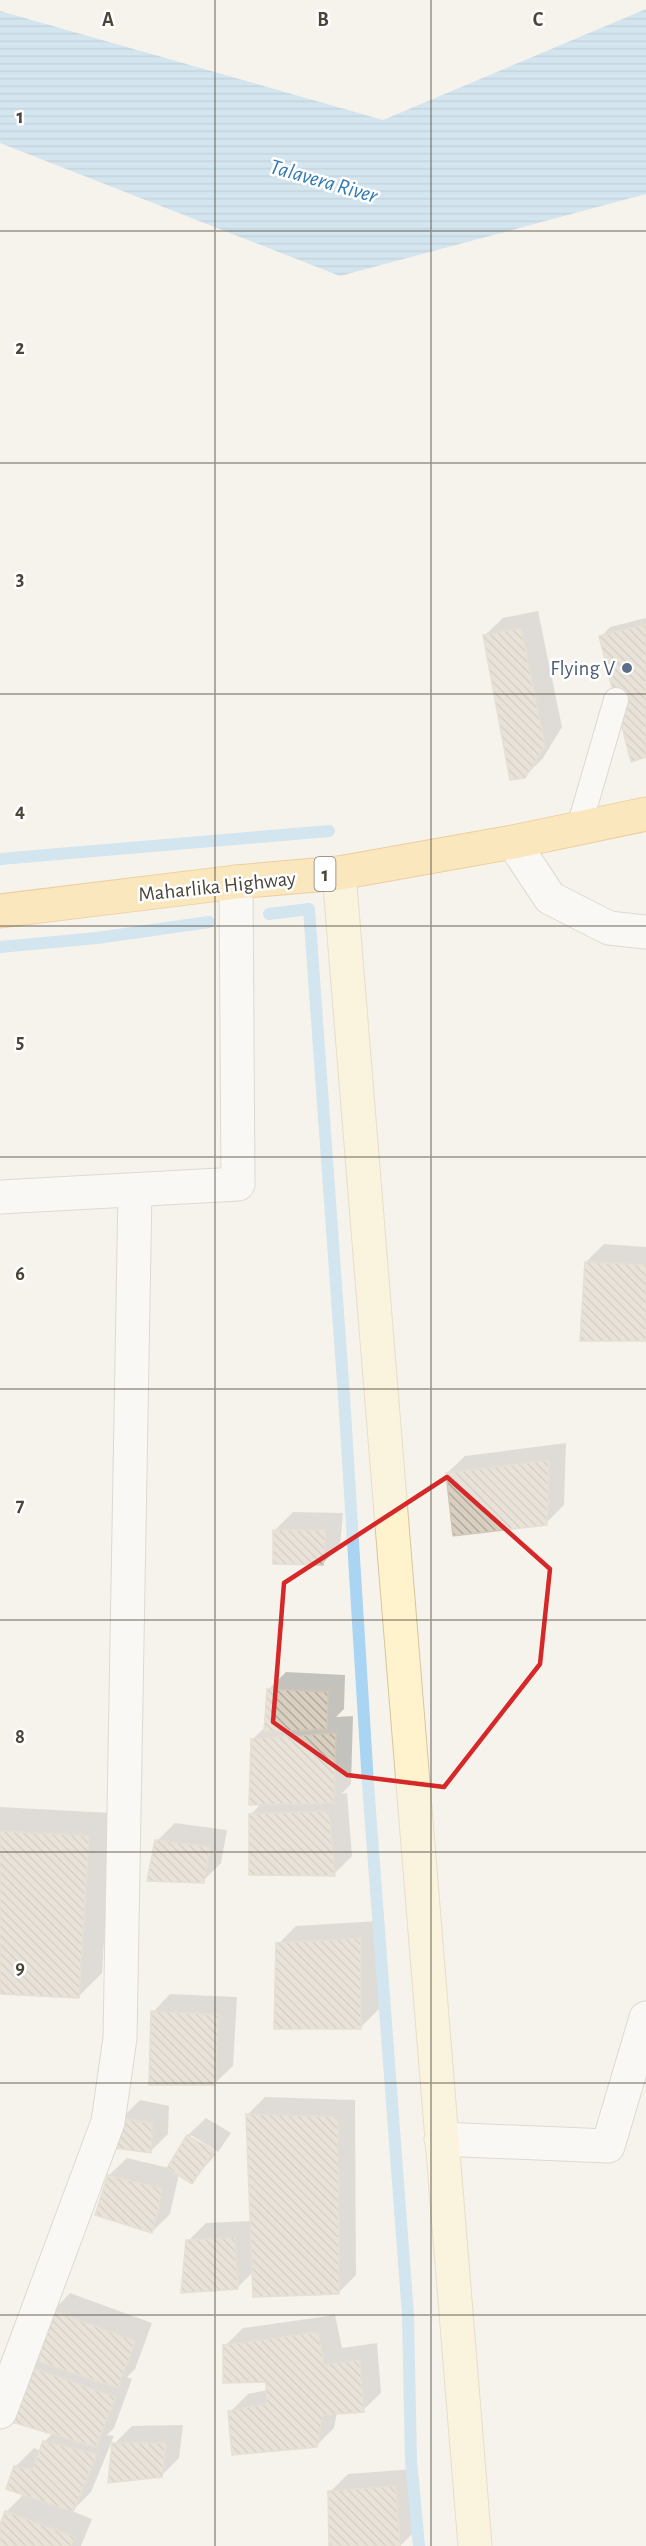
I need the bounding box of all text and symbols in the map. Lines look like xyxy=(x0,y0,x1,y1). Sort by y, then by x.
text: A xyxy=(102,10,114,30)
text: B xyxy=(317,10,329,30)
text: C xyxy=(533,10,544,30)
text: 1 xyxy=(16,107,24,127)
water label: Talavera River xyxy=(268,155,381,207)
text: 2 xyxy=(15,338,25,358)
text: 3 xyxy=(16,569,24,589)
place label: Flying V xyxy=(550,658,615,679)
marker: Flying V xyxy=(620,661,634,675)
text: 4 xyxy=(15,801,25,821)
road number: 1 xyxy=(314,857,336,891)
street label: Maharlika Highway xyxy=(137,868,297,905)
text: 5 xyxy=(16,1032,24,1052)
text: 6 xyxy=(15,1264,25,1284)
text: 7 xyxy=(16,1495,25,1515)
text: 8 xyxy=(15,1727,25,1747)
text: 9 xyxy=(15,1958,25,1978)

